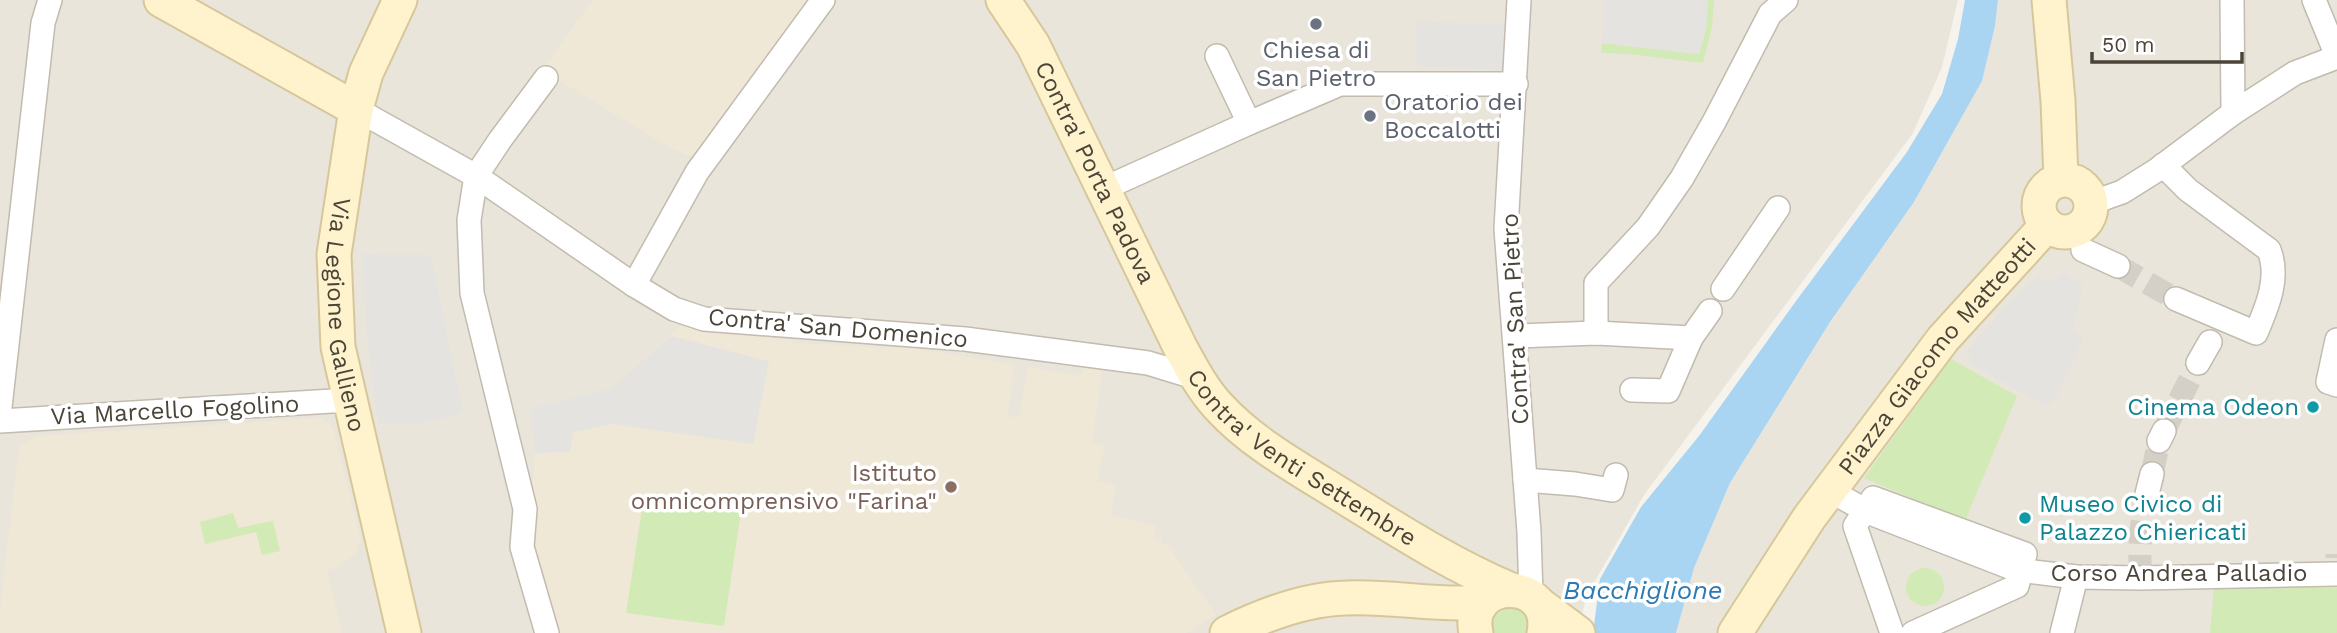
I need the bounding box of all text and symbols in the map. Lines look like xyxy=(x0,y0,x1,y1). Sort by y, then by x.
marker: Chiesa di San Pietro xyxy=(1308,16,1324,32)
scale bar xyxy=(2092,21,2242,65)
text: 50 m xyxy=(2102,32,2154,57)
place label: Chiesa di San Pietro xyxy=(1256,36,1376,92)
street label: Contra' Porta Padova xyxy=(1029,57,1161,288)
place label: Oratorio dei Boccalotti xyxy=(1384,88,1523,144)
marker: Oratorio dei Boccalotti xyxy=(1362,108,1378,124)
street label: Via Legione Gallieno xyxy=(320,196,371,435)
street label: Contra' San Pietro xyxy=(1495,213,1535,425)
street label: Piazza Giacomo Matteotti xyxy=(1832,233,2042,480)
street label: Contra' San Domenico xyxy=(707,303,969,353)
street label: Contra' Venti Settembre xyxy=(1181,364,1421,552)
street label: Via Marcello Fogolino xyxy=(50,390,300,430)
place label: Cinema Odeon xyxy=(2127,393,2299,421)
marker: Cinema Odeon xyxy=(2305,399,2321,415)
place label: Istituto omnicomprensivo "Farina" xyxy=(631,459,937,515)
marker: Istituto omnicomprensivo "Farina" xyxy=(943,479,959,495)
place label: Museo Civico di Palazzo Chiericati xyxy=(2039,490,2247,546)
marker: Museo Civico di Palazzo Chiericati xyxy=(2017,510,2033,526)
street label: Corso Andrea Palladio xyxy=(2051,559,2307,587)
water label: Bacchiglione xyxy=(1563,575,1723,605)

